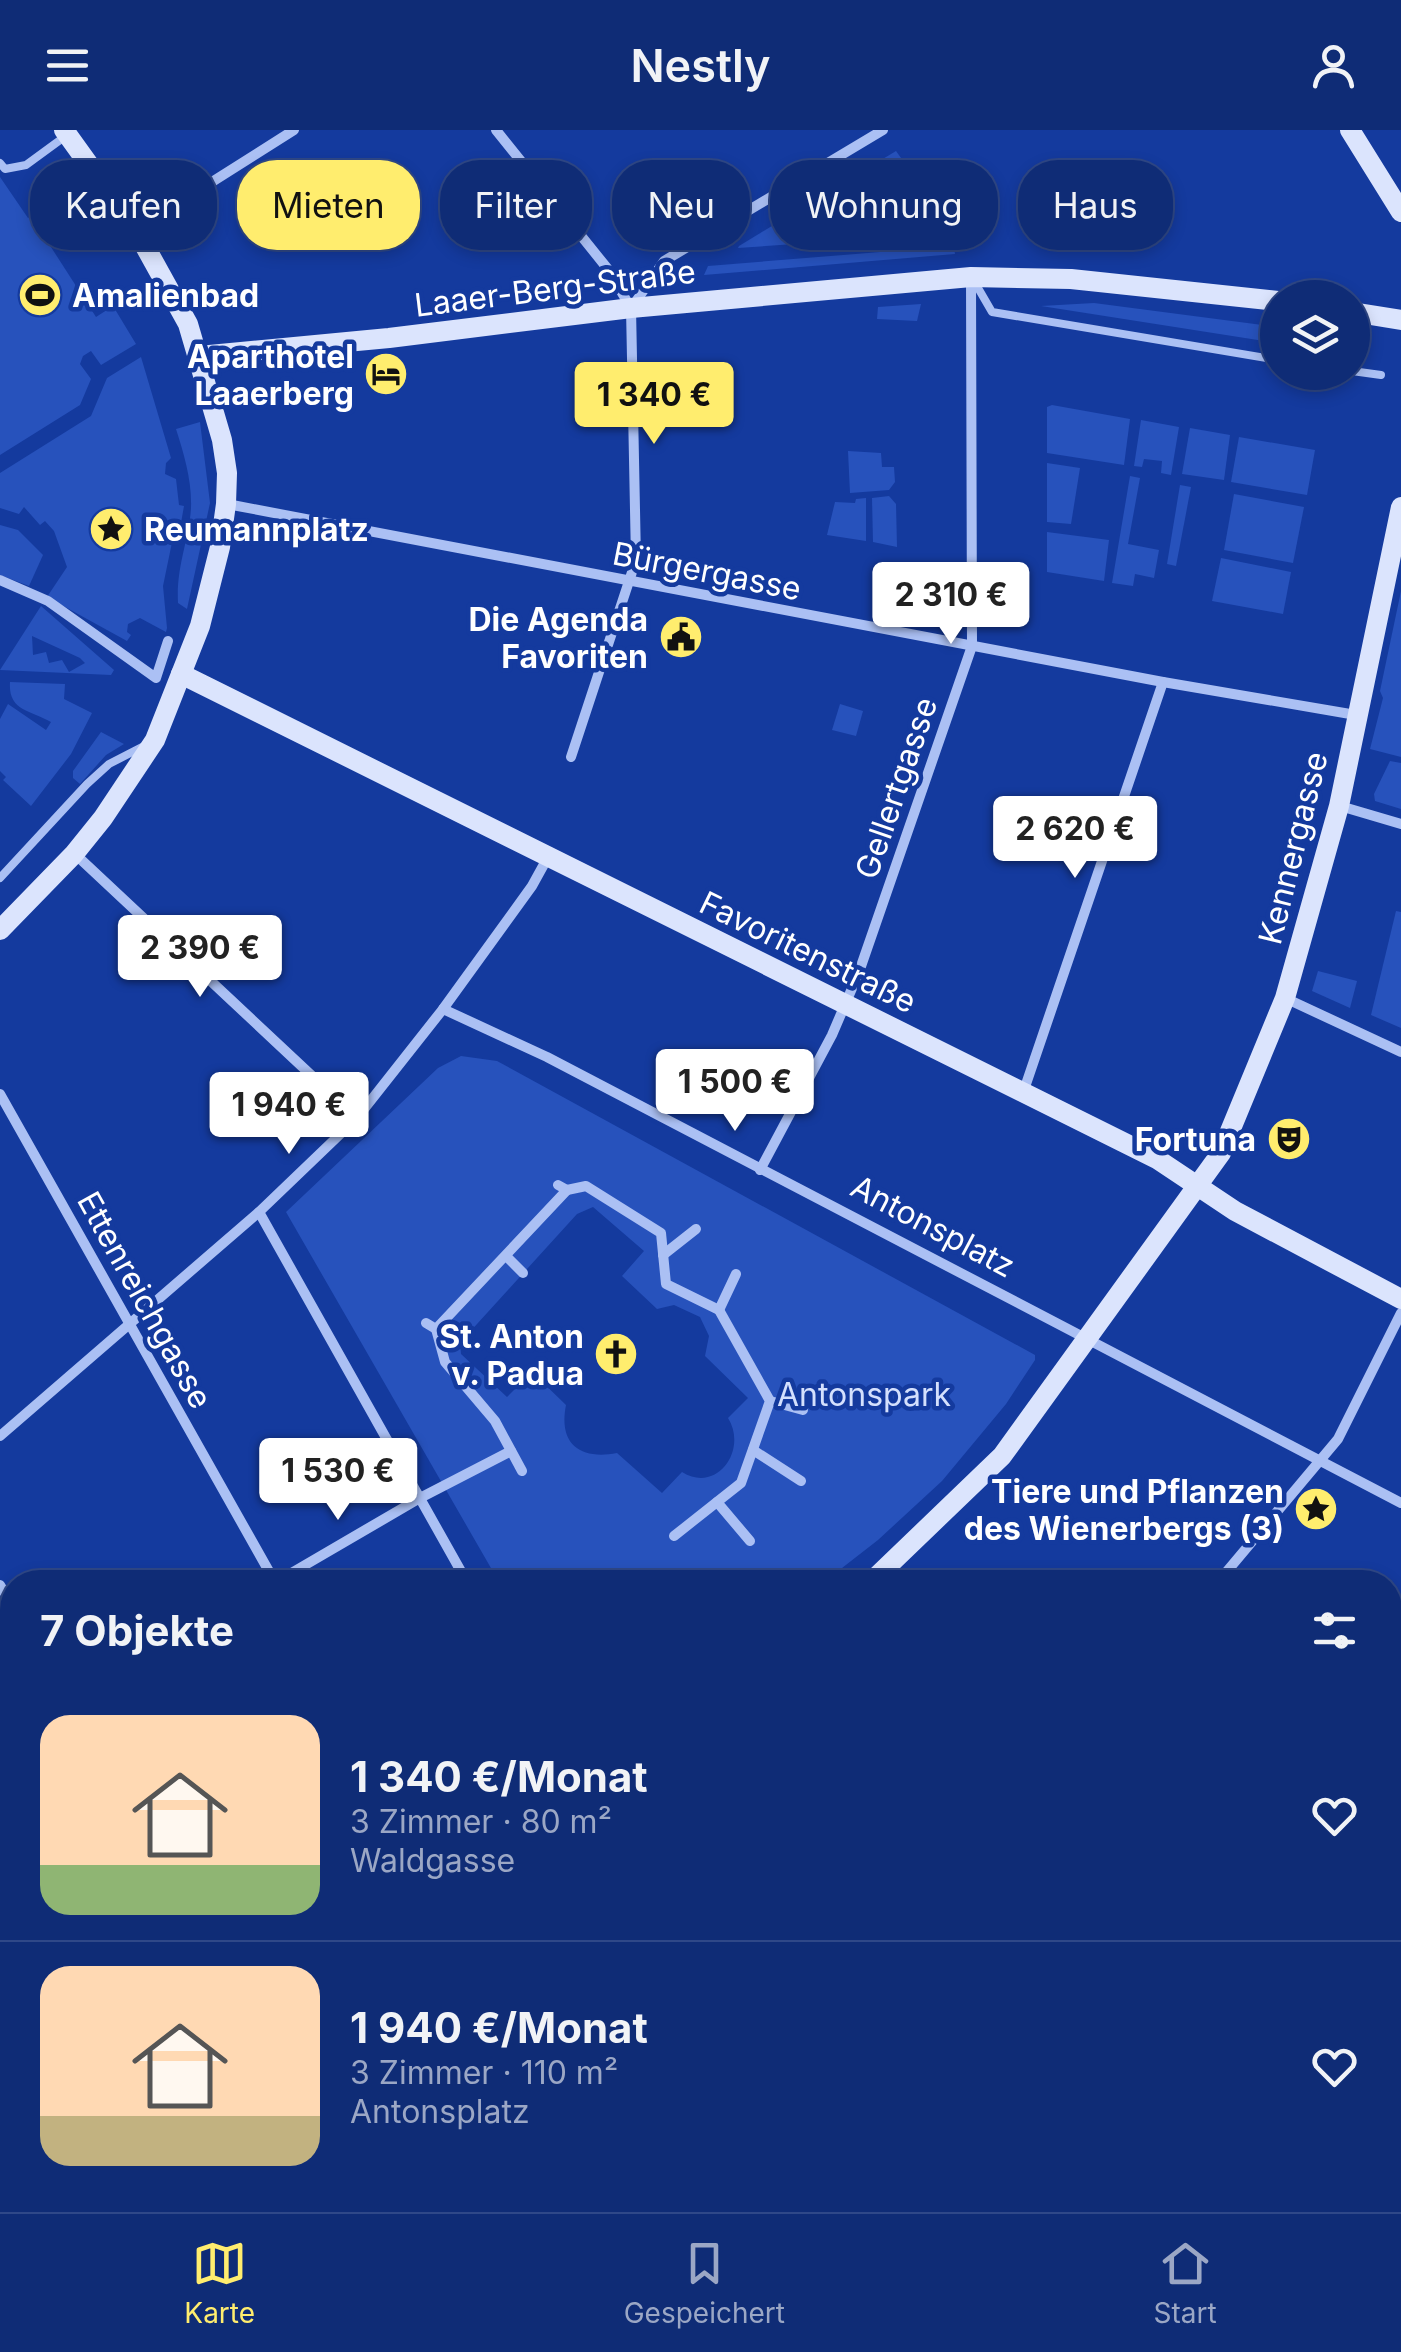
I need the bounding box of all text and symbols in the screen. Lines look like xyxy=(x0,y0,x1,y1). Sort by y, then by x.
icon: menu xyxy=(40,38,95,93)
text: Nestly xyxy=(630,38,771,93)
icon: person xyxy=(1306,38,1361,93)
chip: Kaufen xyxy=(30,160,217,250)
chip: Mieten xyxy=(237,160,420,250)
chip: Filter xyxy=(440,160,592,250)
chip: Neu xyxy=(612,160,750,250)
chip: Wohnung xyxy=(770,160,998,250)
chip: Haus xyxy=(1018,160,1173,250)
street label: Laaer-Berg-Straße xyxy=(412,251,698,325)
sports icon: Amalienbad xyxy=(17,272,63,318)
place label: Amalienbad xyxy=(72,276,259,315)
map controls xyxy=(1260,280,1370,390)
button: layers xyxy=(1260,280,1370,390)
place label: Aparthotel Laaerberg xyxy=(187,337,354,413)
hotel icon: Aparthotel Laaerberg xyxy=(363,351,409,397)
pin: 1 340 € xyxy=(562,362,746,447)
text: 1 340 € xyxy=(597,375,711,414)
place icon: Reumannplatz xyxy=(88,506,134,552)
place label: Reumannplatz xyxy=(144,510,369,549)
street label: Bürgergasse xyxy=(609,534,805,608)
pin: 2 310 € xyxy=(859,562,1043,647)
text: 2 310 € xyxy=(894,575,1008,614)
place label: Die Agenda Favoriten xyxy=(468,600,648,676)
public building icon: Die Agenda Favoriten xyxy=(658,614,704,660)
street label: Gellertgasse xyxy=(847,692,945,884)
street label: Kennergasse xyxy=(1250,748,1336,948)
pin: 2 620 € xyxy=(983,796,1167,881)
text: 2 620 € xyxy=(1015,809,1135,848)
street label: Favoritenstraße xyxy=(693,883,923,1021)
pin: 2 390 € xyxy=(108,915,292,1000)
text: 2 390 € xyxy=(140,928,260,967)
pin: 1 500 € xyxy=(643,1049,827,1134)
text: 1 500 € xyxy=(678,1062,792,1101)
pin: 1 940 € xyxy=(197,1072,381,1157)
text: 1 940 € xyxy=(232,1085,346,1124)
theatre icon: Fortuna xyxy=(1266,1116,1312,1162)
place label: Fortuna xyxy=(1135,1120,1256,1159)
street label: Antonsplatz xyxy=(845,1167,1021,1285)
street label: Ettenreichgasse xyxy=(69,1185,221,1415)
place label: St. Anton v. Padua xyxy=(439,1317,584,1393)
church icon: St. Anton v. Padua xyxy=(593,1331,639,1377)
park label: Antonspark xyxy=(777,1375,951,1414)
pin: 1 530 € xyxy=(246,1438,430,1523)
text: 1 530 € xyxy=(281,1451,395,1490)
place label: Tiere und Pflanzen des Wienerbergs (3) xyxy=(964,1472,1284,1548)
place icon: Tiere und Pflanzen des Wienerbergs (3) xyxy=(1293,1486,1339,1532)
icon: filters xyxy=(1307,1603,1362,1658)
text: 7 Objekte xyxy=(40,1605,234,1656)
text: 1 340 €/Monat xyxy=(350,1751,648,1802)
icon: home xyxy=(120,1755,240,1875)
icon: heart xyxy=(1307,1788,1362,1843)
text: 3 Zimmer · 80 m² xyxy=(350,1802,612,1841)
text: Waldgasse xyxy=(350,1841,515,1880)
text: 1 940 €/Monat xyxy=(350,2002,648,2053)
icon: home xyxy=(120,2006,240,2126)
icon: heart xyxy=(1307,2039,1362,2094)
text: 3 Zimmer · 110 m² xyxy=(350,2053,618,2092)
text: Antonsplatz xyxy=(350,2092,530,2131)
tab: Karte xyxy=(184,2236,255,2330)
tab: Gespeichert xyxy=(624,2236,785,2330)
tab: Start xyxy=(1154,2236,1217,2330)

